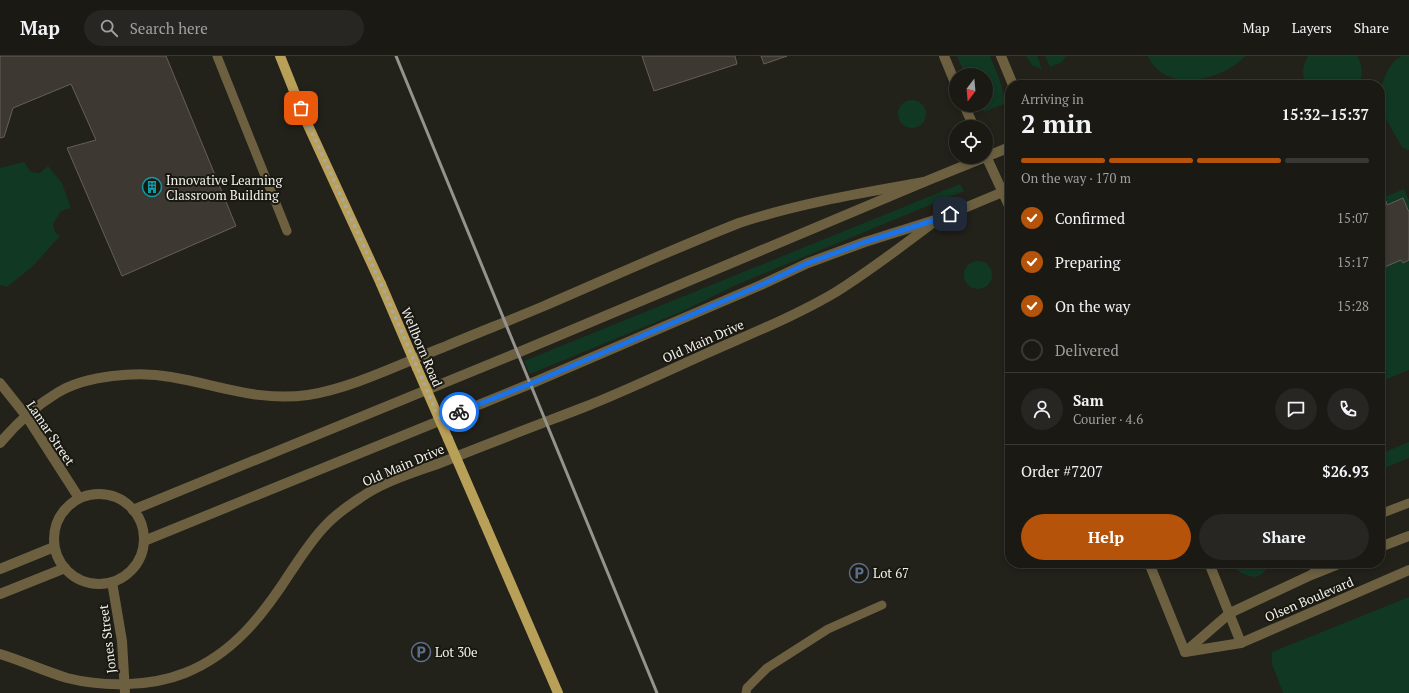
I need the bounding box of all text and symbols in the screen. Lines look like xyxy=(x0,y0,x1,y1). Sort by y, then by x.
search box xyxy=(84,10,364,46)
text: Map xyxy=(20,15,60,40)
icon: search xyxy=(98,17,120,39)
text: Search here xyxy=(130,18,208,38)
text: Map xyxy=(1243,18,1270,37)
text: Layers xyxy=(1292,18,1332,37)
text: Share xyxy=(1354,18,1389,37)
north arrow xyxy=(949,68,993,112)
map controls xyxy=(949,68,993,164)
text: Arriving in xyxy=(1021,90,1084,108)
pin xyxy=(284,91,318,125)
icon: bag xyxy=(290,97,312,119)
text: 15:32–15:37 xyxy=(1282,104,1369,124)
text: 2 min xyxy=(1021,106,1092,140)
button: locate xyxy=(949,120,993,164)
text: On the way · 170 m xyxy=(1021,169,1131,187)
place label: Innovative Learning Classroom Building xyxy=(166,171,283,204)
building icon: Innovative Learning Classroom Building xyxy=(141,176,163,198)
pin xyxy=(933,197,967,231)
icon: home xyxy=(939,203,961,225)
icon: check xyxy=(1021,207,1043,229)
text: Confirmed xyxy=(1055,208,1125,228)
text: 15:07 xyxy=(1337,209,1369,227)
icon: check xyxy=(1021,251,1043,273)
text: Preparing xyxy=(1055,252,1120,272)
text: 15:17 xyxy=(1337,253,1369,271)
icon: check xyxy=(1021,295,1043,317)
text: On the way xyxy=(1055,296,1130,316)
text: 15:28 xyxy=(1337,297,1369,315)
street label: Wellborn Road xyxy=(397,304,447,390)
street label: Old Main Drive xyxy=(659,315,747,367)
text: Delivered xyxy=(1055,340,1119,360)
button: person xyxy=(1021,388,1063,430)
button: chat xyxy=(1275,388,1317,430)
button: phone xyxy=(1327,388,1369,430)
text: Sam xyxy=(1073,390,1104,410)
courier xyxy=(439,392,479,432)
street label: Lamar Street xyxy=(23,397,79,469)
icon: bike xyxy=(448,401,470,423)
text: Courier · 4.6 xyxy=(1073,410,1143,428)
street label: Old Main Drive xyxy=(359,440,447,490)
text: Order #7207 xyxy=(1021,461,1103,481)
text: $26.93 xyxy=(1322,461,1369,481)
button: Help xyxy=(1021,514,1191,560)
button: Share xyxy=(1199,514,1369,560)
parking icon: Lot 67 xyxy=(848,562,870,584)
place label: Lot 67 xyxy=(873,564,909,582)
street label: Olsen Boulevard xyxy=(1262,572,1356,626)
street label: Jones Street xyxy=(94,603,120,675)
parking icon: Lot 30e xyxy=(410,641,432,663)
place label: Lot 30e xyxy=(435,643,478,661)

